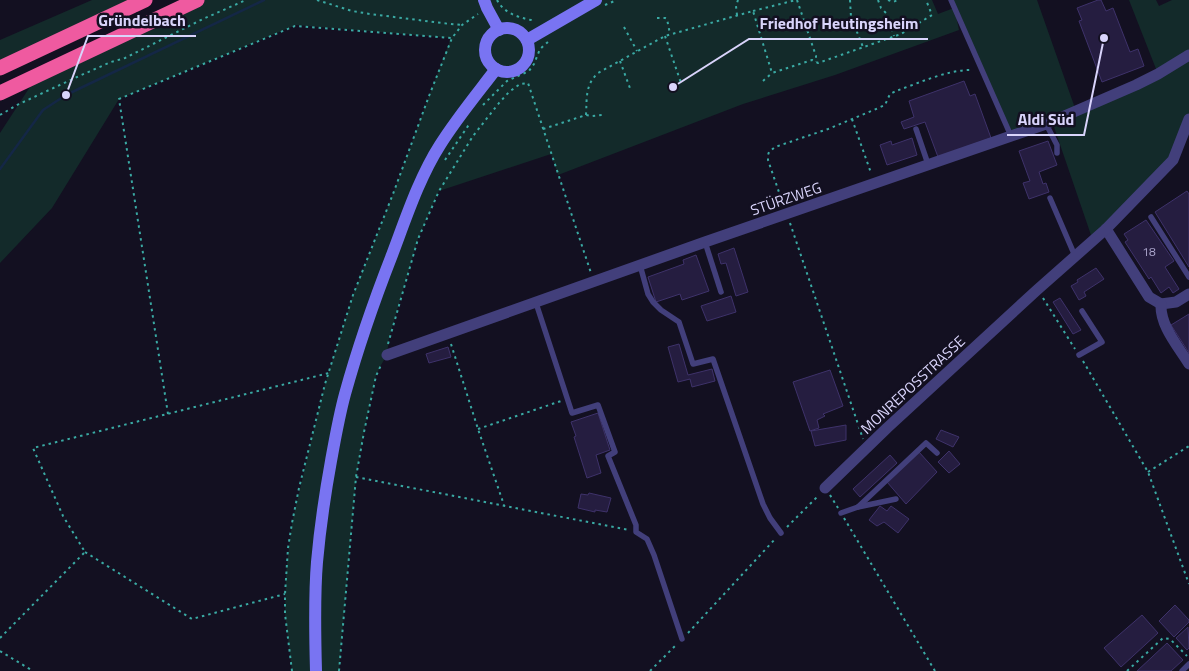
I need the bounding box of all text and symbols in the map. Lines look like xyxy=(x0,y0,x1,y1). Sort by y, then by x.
callout: Gründelbach xyxy=(88,5,196,36)
text: Gründelbach xyxy=(98,8,186,32)
callout: Friedhof Heutingsheim xyxy=(749,8,928,39)
text: Friedhof Heutingsheim xyxy=(759,11,919,35)
callout: Aldi Süd xyxy=(1007,104,1084,135)
text: Aldi Süd xyxy=(1018,107,1074,131)
street label: STÜRZWEG xyxy=(747,176,824,221)
house number: 18 xyxy=(1142,242,1156,261)
street label: MONREPOSSTRASSE xyxy=(855,330,970,439)

